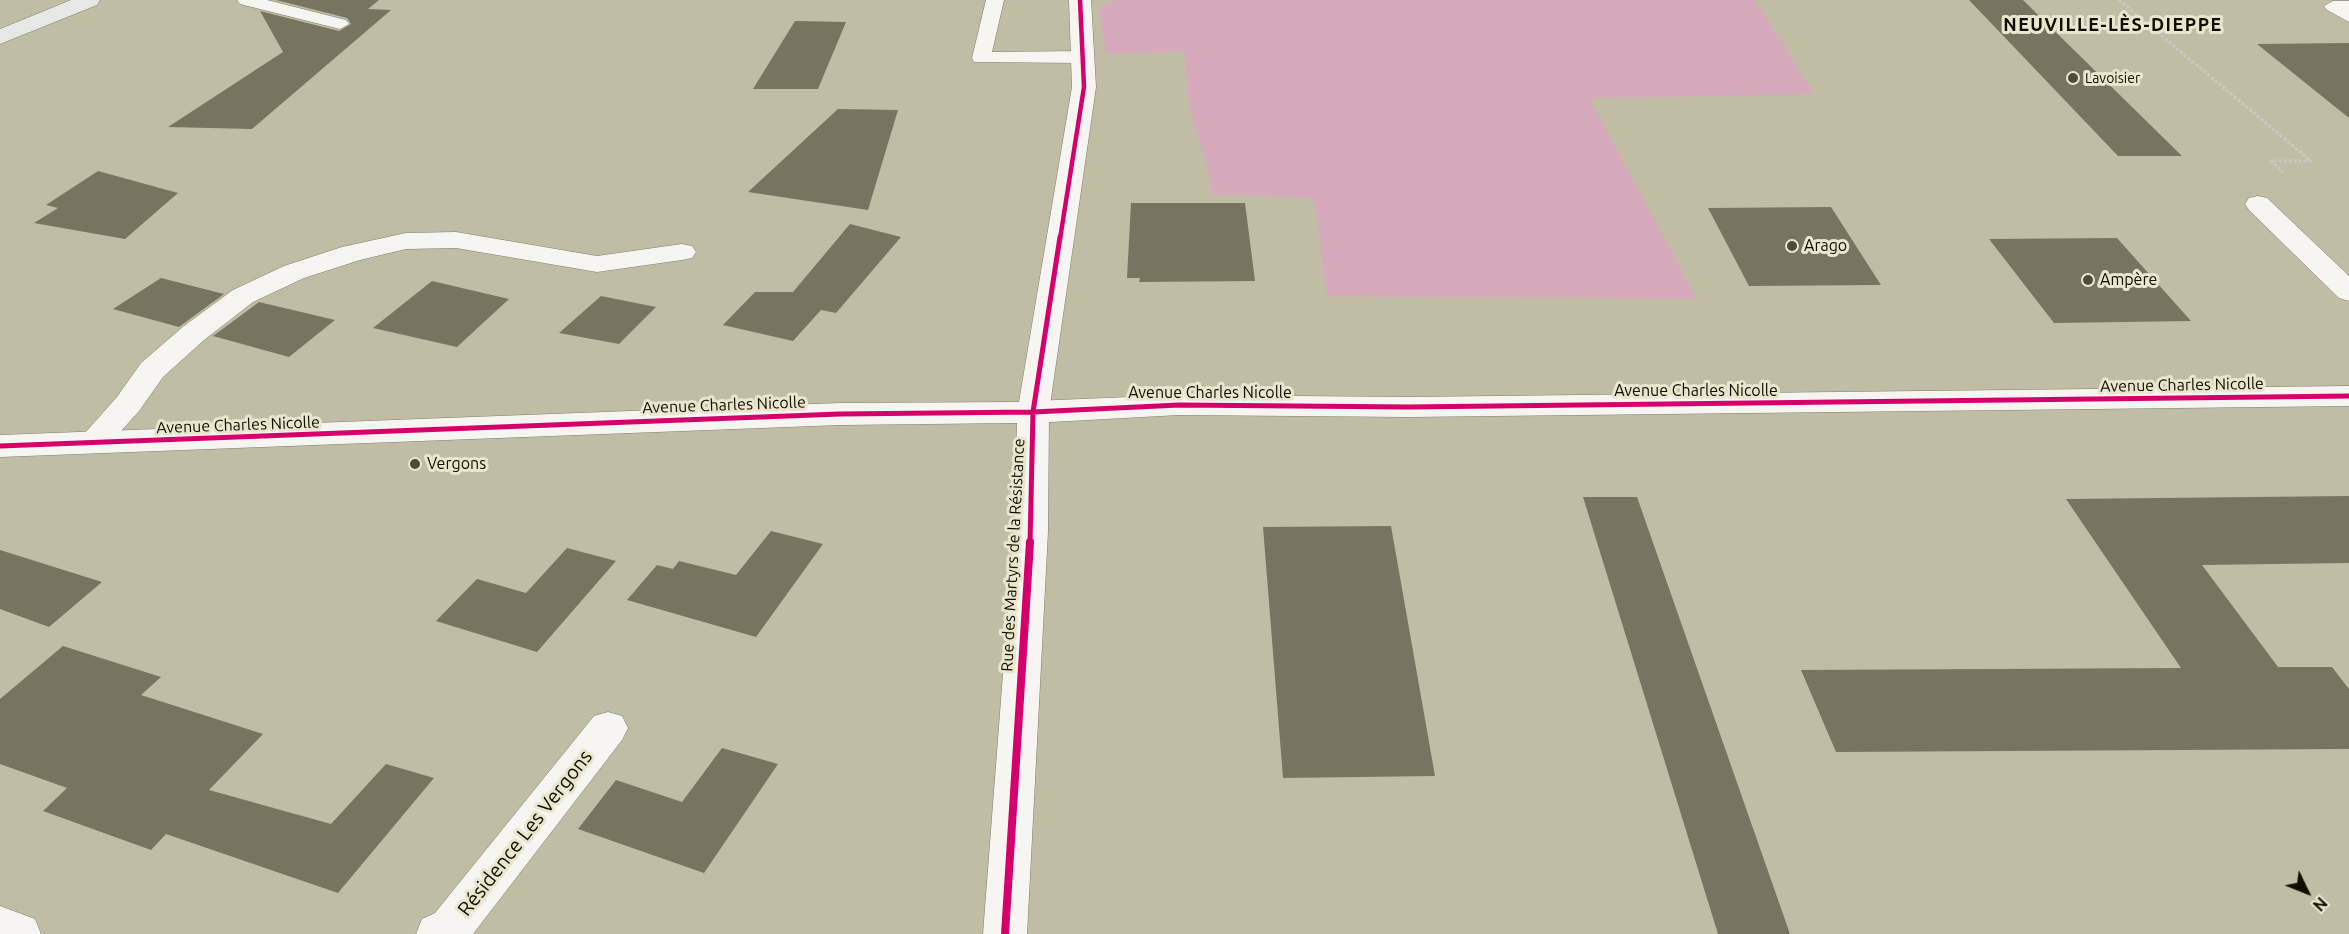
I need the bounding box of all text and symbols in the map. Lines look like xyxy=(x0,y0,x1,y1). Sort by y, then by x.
district label: NEUVILLE-LÈS-DIEPPE xyxy=(2003,14,2223,36)
place label: Lavoisier xyxy=(2085,70,2140,86)
marker: Lavoisier xyxy=(2066,71,2080,85)
place label: Arago xyxy=(1804,236,1847,256)
marker: Arago xyxy=(1785,239,1799,253)
place label: Ampère xyxy=(2100,270,2157,290)
marker: Ampère xyxy=(2081,273,2095,287)
street label: Avenue Charles Nicolle xyxy=(2100,374,2264,396)
street label: Avenue Charles Nicolle xyxy=(1614,381,1778,401)
street label: Avenue Charles Nicolle xyxy=(1128,383,1292,403)
street label: Avenue Charles Nicolle xyxy=(642,393,806,417)
street label: Avenue Charles Nicolle xyxy=(156,413,320,437)
street label: Rue des Martyrs de la Résistance xyxy=(997,438,1029,672)
place label: Vergons xyxy=(427,454,486,474)
marker: Vergons xyxy=(408,457,422,471)
street label: Résidence Les Vergons xyxy=(453,745,597,921)
north arrow xyxy=(2277,862,2337,922)
text: N xyxy=(2310,894,2331,915)

